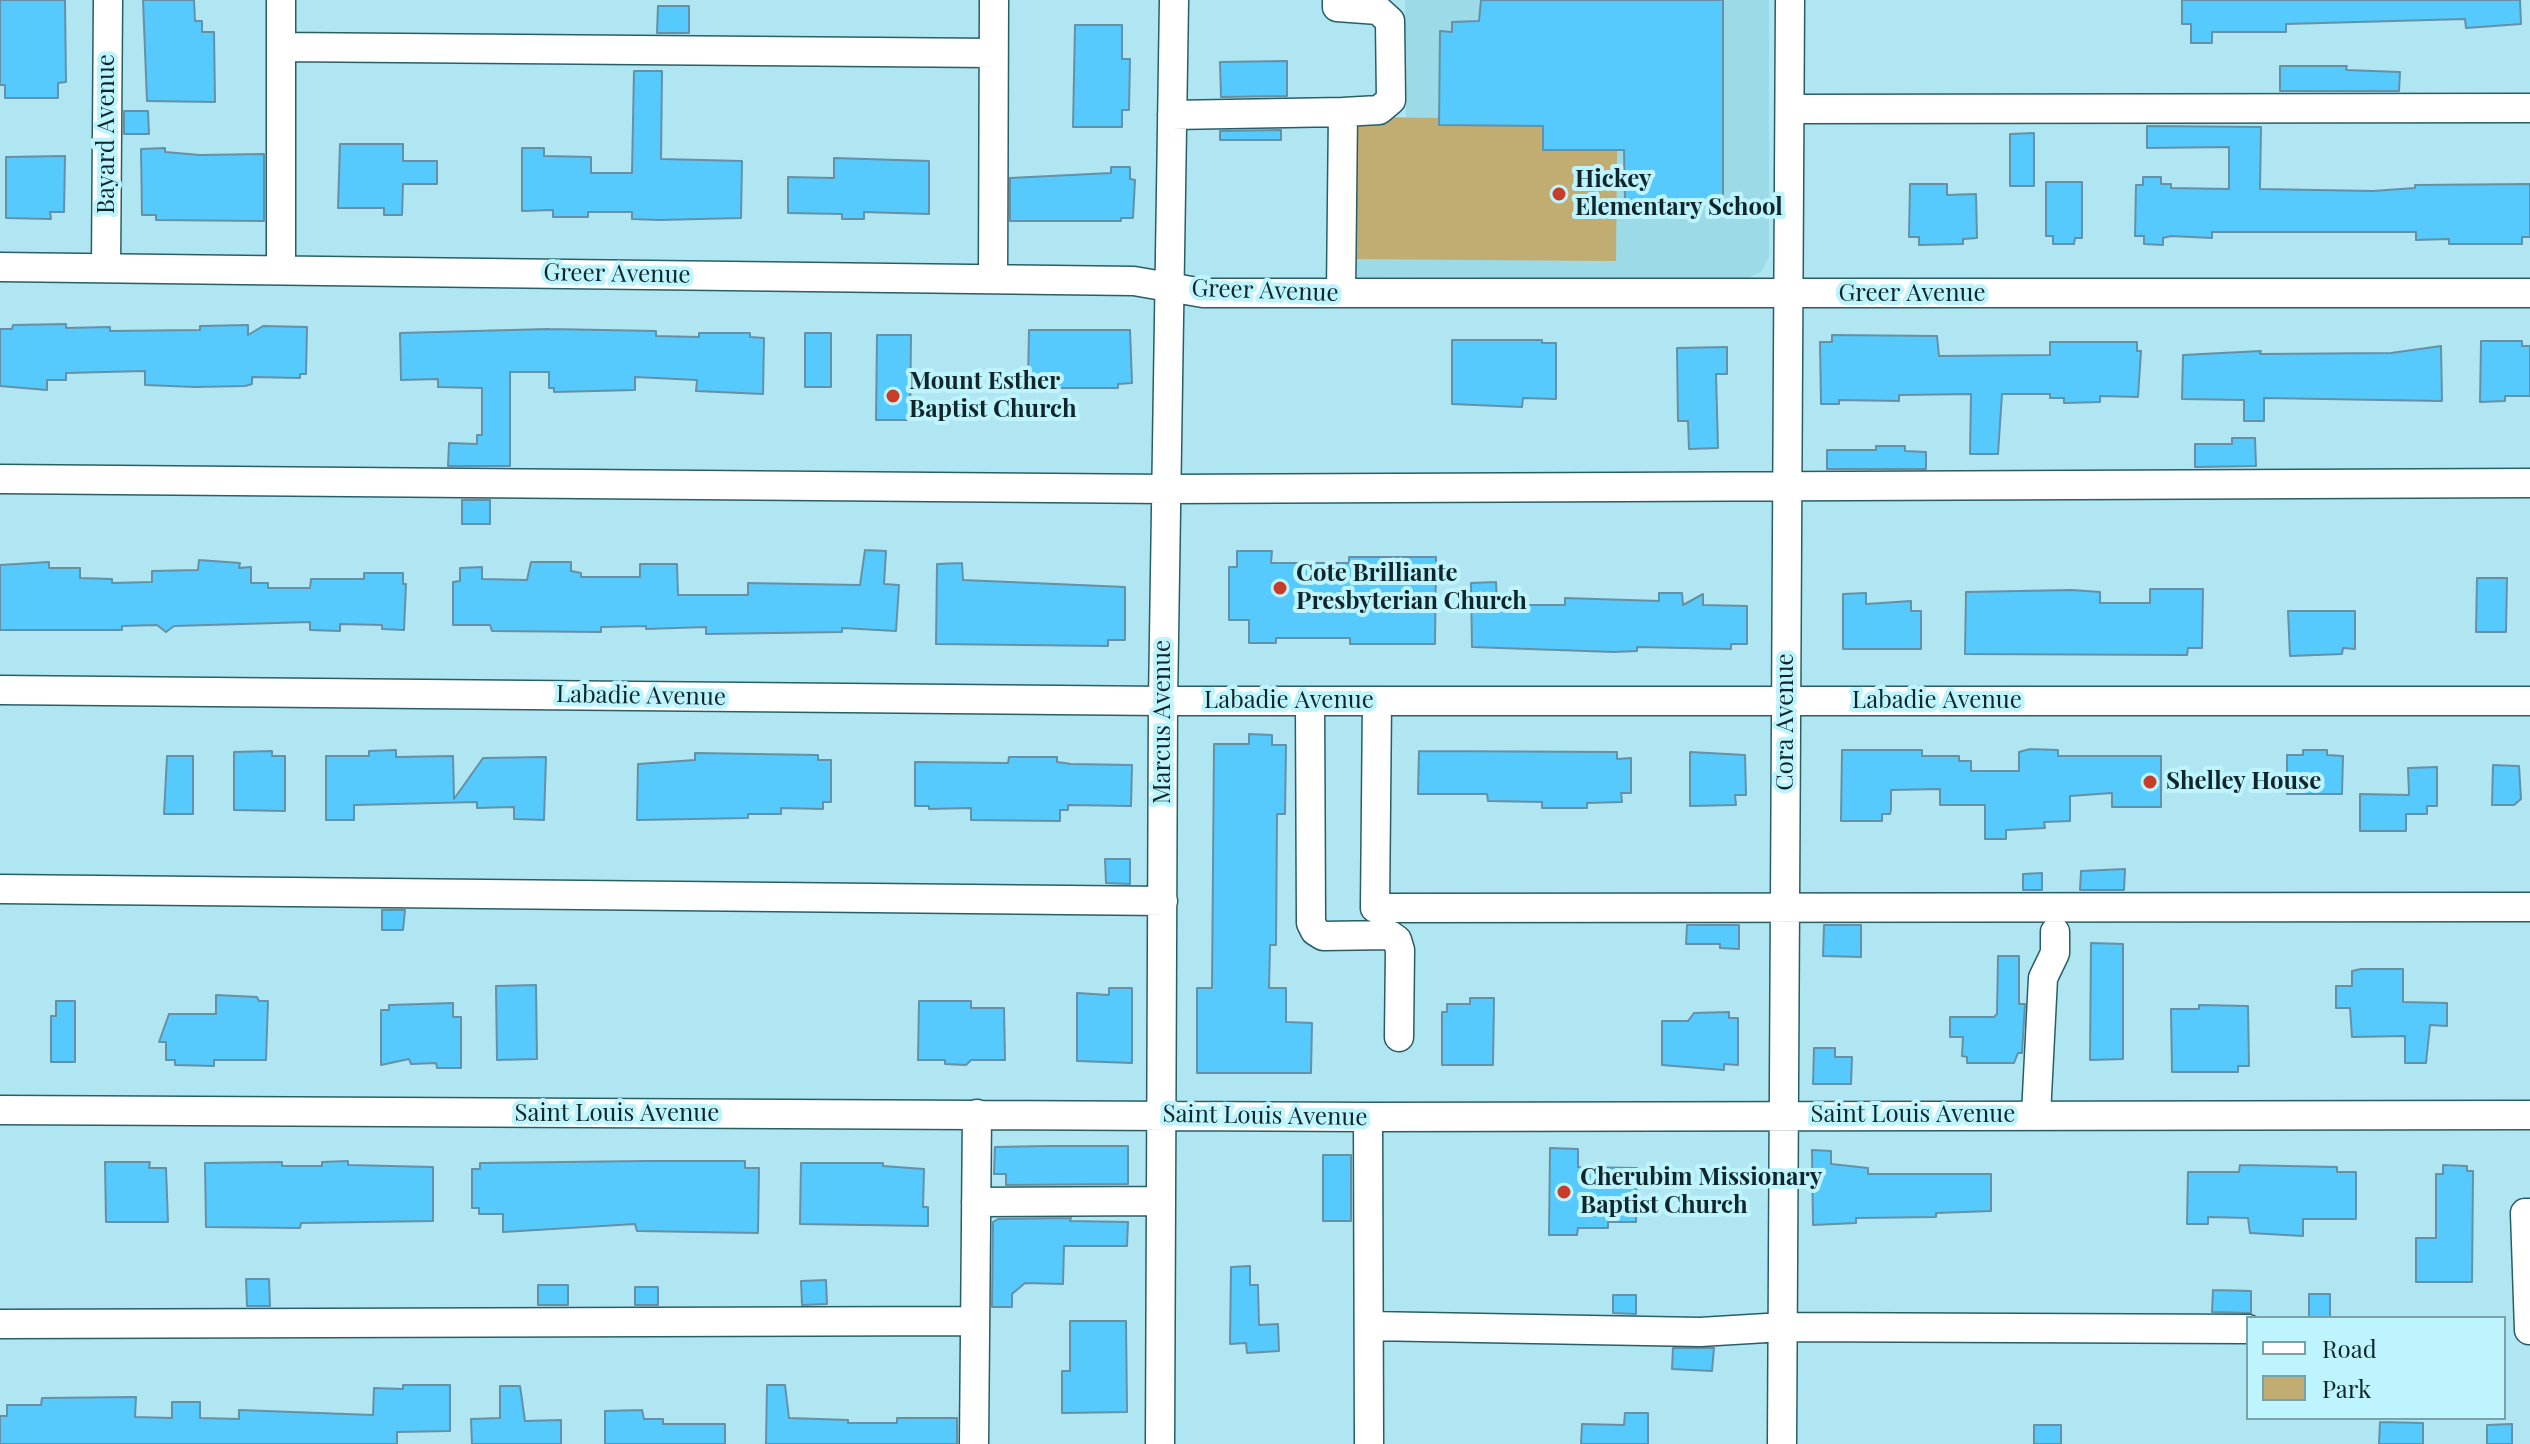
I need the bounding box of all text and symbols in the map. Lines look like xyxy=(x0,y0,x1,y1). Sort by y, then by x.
street label: Bayard Avenue xyxy=(93,54,121,214)
place label: Hickey Elementary School xyxy=(1575,166,1783,222)
marker: Hickey Elementary School xyxy=(1550,185,1568,203)
street label: Greer Avenue xyxy=(543,258,691,290)
street label: Greer Avenue xyxy=(1191,274,1339,308)
street label: Greer Avenue xyxy=(1838,280,1986,308)
place label: Mount Esther Baptist Church xyxy=(909,368,1077,424)
marker: Mount Esther Baptist Church xyxy=(884,387,902,405)
place label: Cote Brilliante Presbyterian Church xyxy=(1296,560,1527,616)
marker: Cote Brilliante Presbyterian Church xyxy=(1271,579,1289,597)
street label: Marcus Avenue xyxy=(1149,640,1177,804)
street label: Cora Avenue xyxy=(1772,653,1800,791)
street label: Labadie Avenue xyxy=(556,680,726,712)
street label: Labadie Avenue xyxy=(1204,687,1374,715)
street label: Labadie Avenue xyxy=(1852,687,2022,715)
place label: Shelley House xyxy=(2166,768,2321,796)
marker: Shelley House xyxy=(2141,773,2159,791)
street label: Saint Louis Avenue xyxy=(515,1100,719,1128)
street label: Saint Louis Avenue xyxy=(1162,1100,1368,1132)
street label: Saint Louis Avenue xyxy=(1811,1101,2015,1129)
place label: Cherubim Missionary Baptist Church xyxy=(1580,1164,1822,1220)
marker: Cherubim Missionary Baptist Church xyxy=(1555,1183,1573,1201)
legend xyxy=(2246,1316,2506,1420)
text: Road xyxy=(2322,1332,2377,1364)
text: Park xyxy=(2322,1372,2371,1404)

